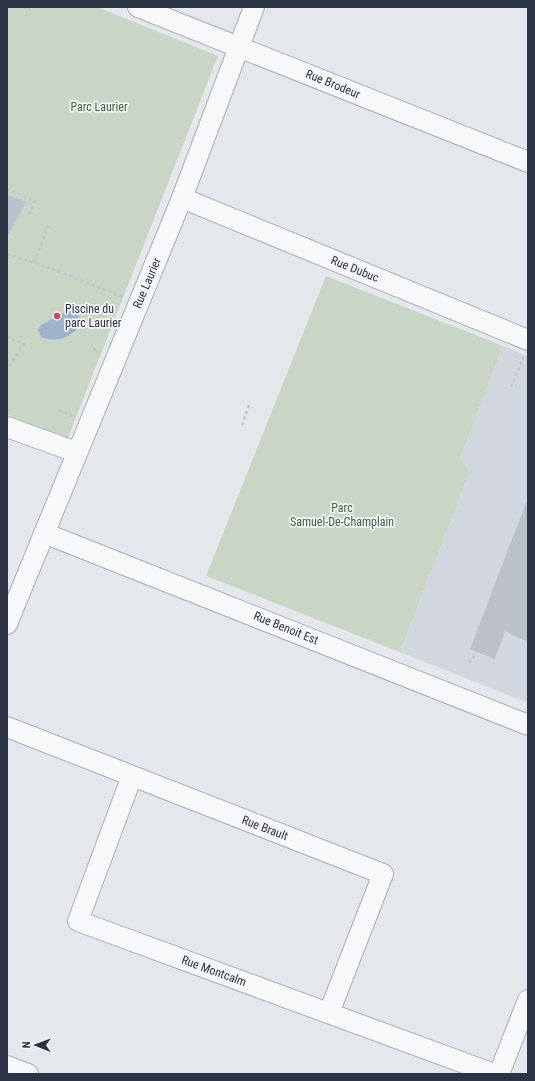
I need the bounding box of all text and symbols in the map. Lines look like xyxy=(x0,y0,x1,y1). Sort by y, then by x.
street label: Rue Brodeur xyxy=(304,67,363,101)
park label: Parc Laurier xyxy=(70,100,128,114)
street label: Rue Dubuc xyxy=(329,253,381,285)
street label: Rue Laurier xyxy=(130,255,164,310)
place label: Piscine du parc Laurier xyxy=(65,302,122,330)
marker: Piscine du parc Laurier xyxy=(52,311,62,321)
park label: Parc Samuel-De-Champlain xyxy=(290,501,394,529)
street label: Rue Benoit Est xyxy=(252,609,321,648)
street label: Rue Brault xyxy=(240,813,291,843)
street label: Rue Montcalm xyxy=(180,953,248,989)
north arrow xyxy=(16,1025,56,1065)
text: N xyxy=(20,1041,33,1048)

